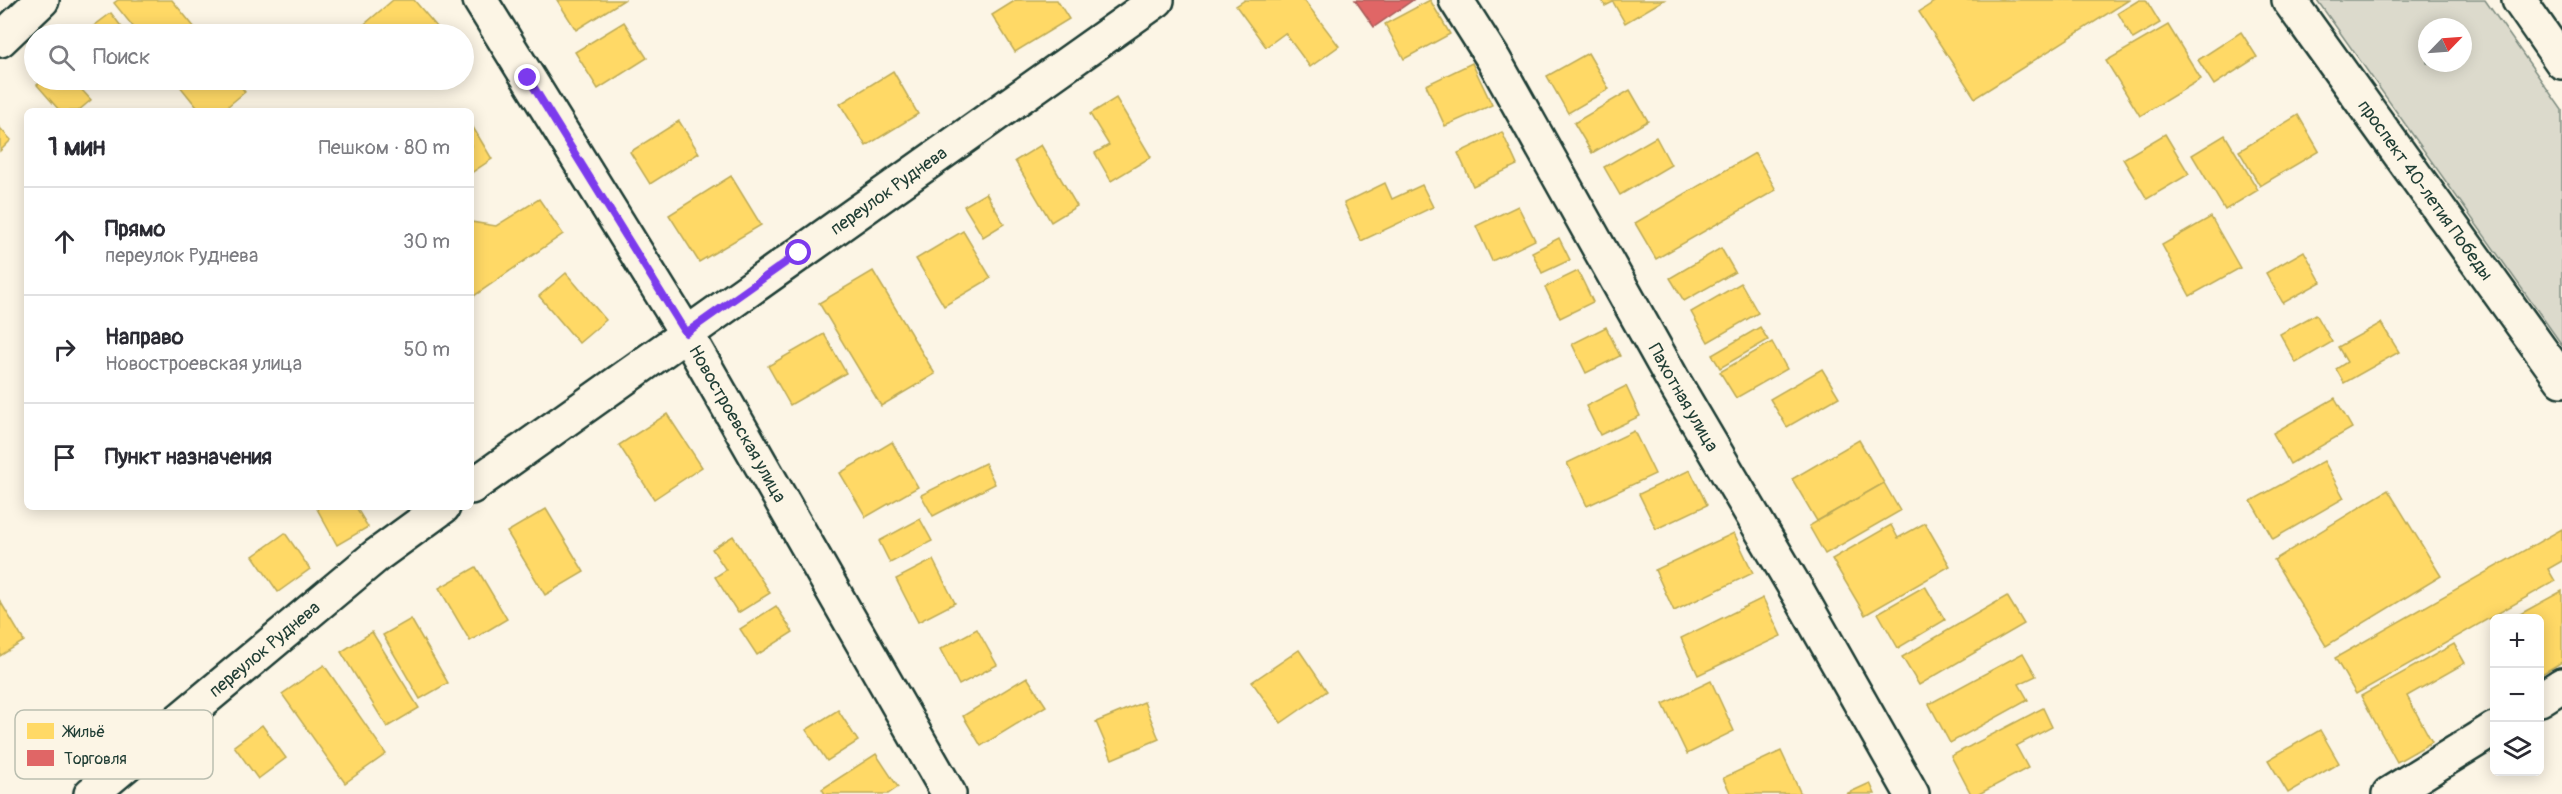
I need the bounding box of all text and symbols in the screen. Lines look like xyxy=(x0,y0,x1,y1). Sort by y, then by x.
north arrow xyxy=(2418,18,2472,72)
search box xyxy=(24,24,474,90)
icon: search xyxy=(45,41,78,74)
text: Поиск xyxy=(93,43,150,71)
route end xyxy=(514,64,540,90)
street label: проспект 40-летия Победы xyxy=(2353,95,2498,285)
text: 1 мин xyxy=(48,131,106,163)
text: Пешком · 80 m xyxy=(319,135,450,160)
street label: переулок Руднева xyxy=(826,141,951,240)
text: Прямо xyxy=(105,215,165,243)
icon: ahead xyxy=(48,225,81,258)
text: 30 m xyxy=(403,229,450,254)
route start xyxy=(785,239,811,265)
text: переулок Руднева xyxy=(105,243,258,268)
text: Направо xyxy=(105,323,184,351)
icon: right xyxy=(48,333,81,366)
text: 50 m xyxy=(403,337,450,362)
street label: Пахотная улица xyxy=(1643,339,1724,456)
street label: Новостроевская улица xyxy=(684,341,792,506)
text: Новостроевская улица xyxy=(105,351,302,376)
icon: arrive xyxy=(48,441,81,474)
text: Пункт назначения xyxy=(105,443,272,471)
street label: переулок Руднева xyxy=(204,596,325,702)
map controls xyxy=(2490,614,2544,776)
button: + xyxy=(2490,614,2544,668)
button: − xyxy=(2490,668,2544,722)
legend xyxy=(15,710,213,779)
text: Жильё xyxy=(61,722,105,742)
button: layers xyxy=(2490,722,2544,776)
text: Торговля xyxy=(64,749,127,769)

